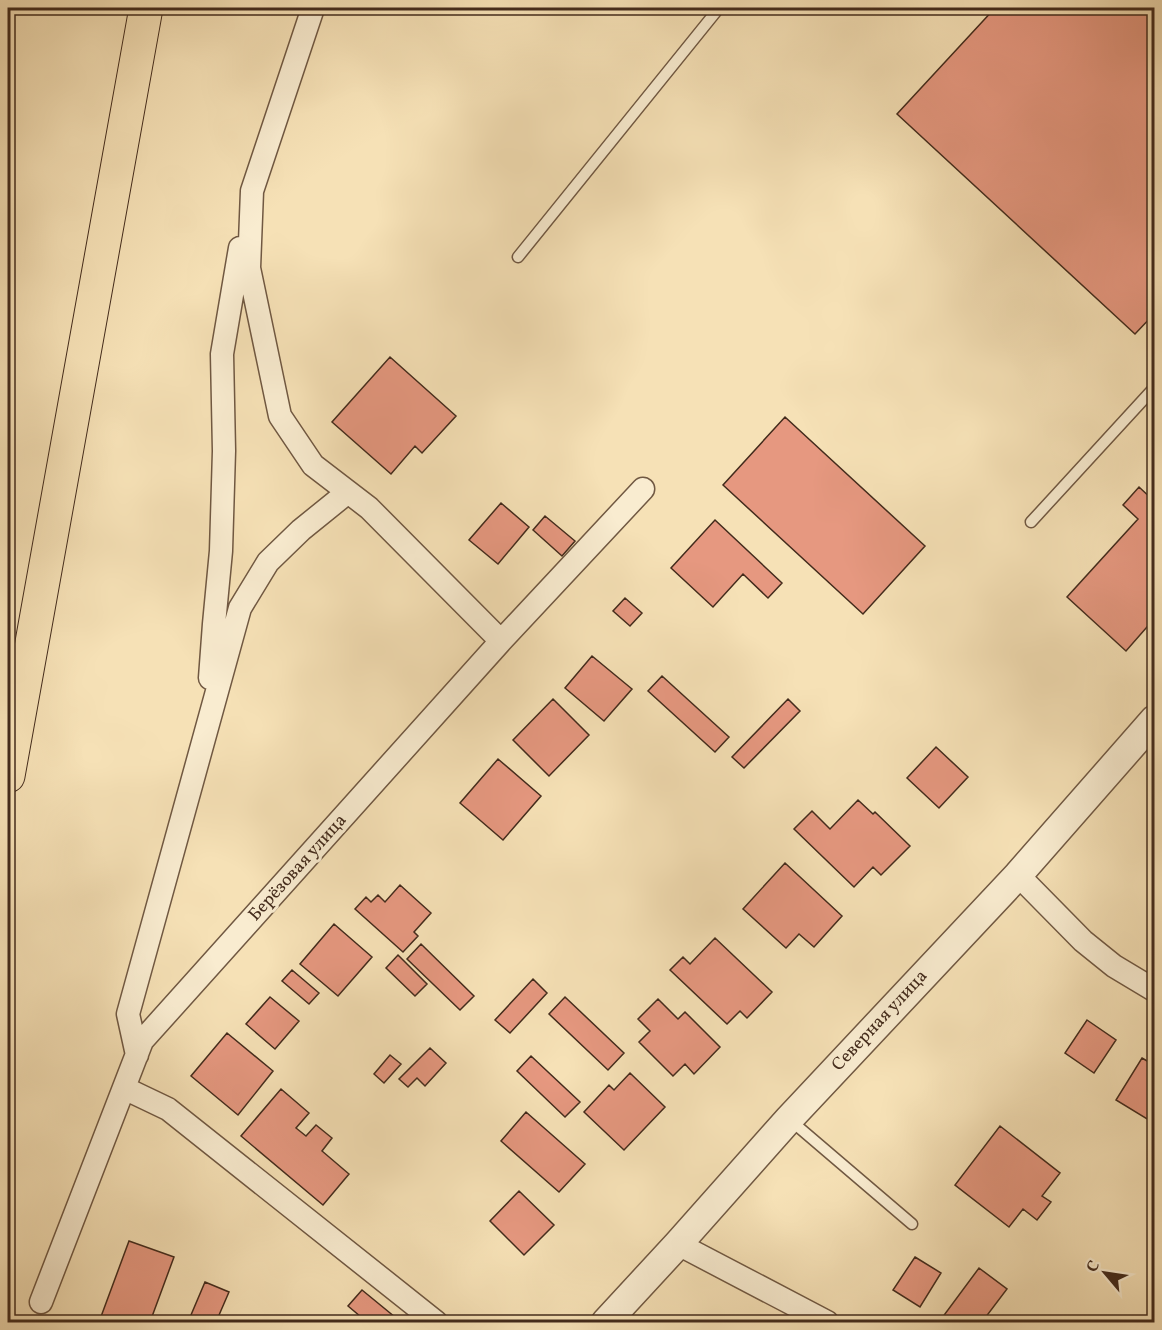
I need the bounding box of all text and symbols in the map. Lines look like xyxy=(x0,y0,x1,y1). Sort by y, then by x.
street label: Берёзовая улица xyxy=(243,809,353,927)
street label: Северная улица xyxy=(826,965,934,1077)
north arrow xyxy=(1075,1243,1135,1303)
text: С xyxy=(1082,1257,1106,1277)

